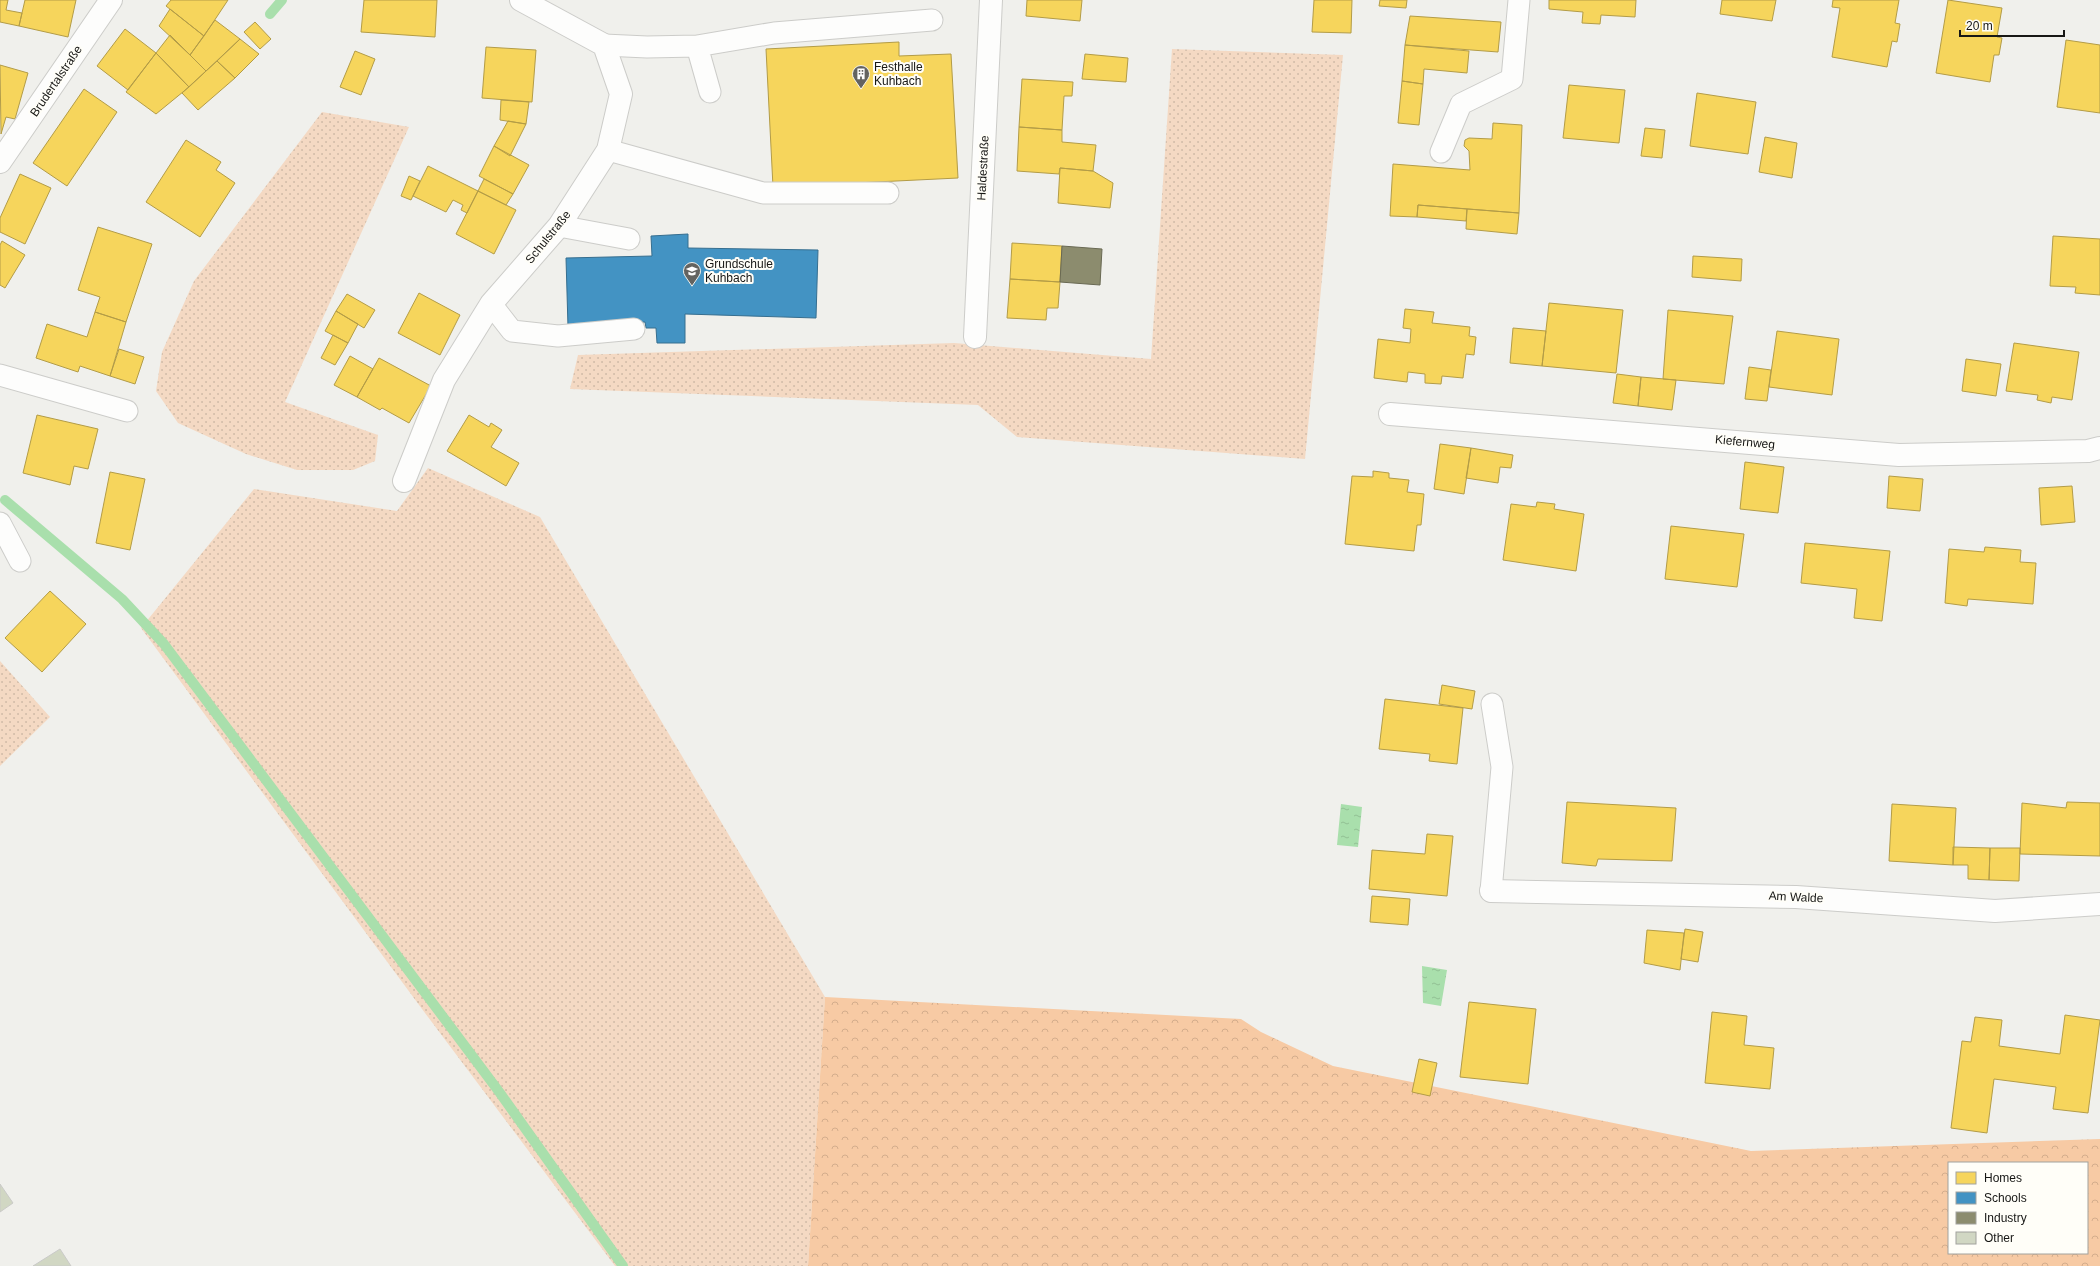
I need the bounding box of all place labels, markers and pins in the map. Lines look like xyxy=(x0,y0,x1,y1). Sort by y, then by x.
place label: Festhalle Kuhbach xyxy=(874,60,923,88)
building icon: Festhalle Kuhbach xyxy=(851,64,871,89)
place label: Grundschule Kuhbach xyxy=(705,257,773,285)
school or university icon: Grundschule Kuhbach xyxy=(682,261,702,286)

